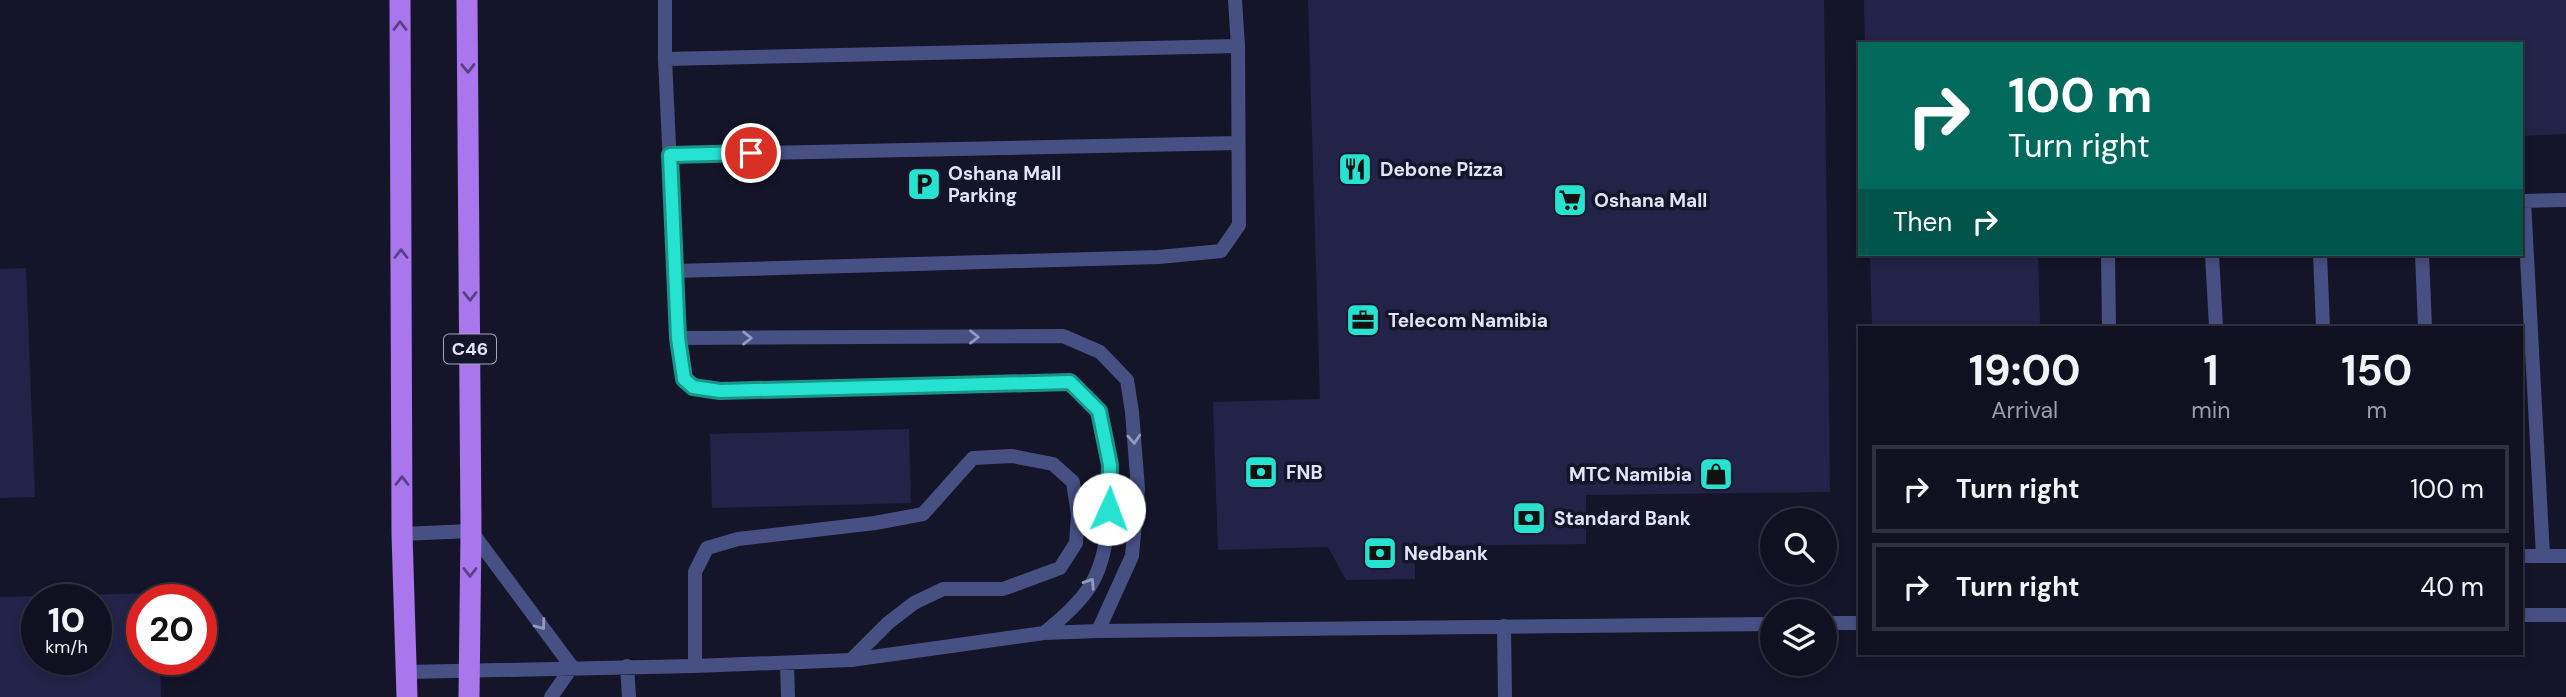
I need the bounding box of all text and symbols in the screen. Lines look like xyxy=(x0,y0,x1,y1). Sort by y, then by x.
one-way arrow xyxy=(392,21,408,31)
one-way arrow xyxy=(460,63,476,74)
text: 100 m xyxy=(2008,63,2152,127)
icon: right xyxy=(1893,70,1984,161)
pin xyxy=(721,123,781,183)
text: Turn right xyxy=(2008,125,2150,167)
icon: arrive xyxy=(732,134,770,172)
restaurant icon: Debone Pizza xyxy=(1336,150,1374,188)
place label: Debone Pizza xyxy=(1380,157,1503,182)
place label: Oshana Mall Parking xyxy=(948,161,1061,208)
parking icon: Oshana Mall Parking xyxy=(905,165,943,203)
supermarket icon: Oshana Mall xyxy=(1551,181,1589,219)
place label: Oshana Mall xyxy=(1594,188,1707,213)
icon: right xyxy=(1966,203,2004,241)
text: Then xyxy=(1893,205,1952,239)
one-way arrow xyxy=(393,248,409,259)
one-way arrow xyxy=(462,291,478,301)
office icon: Telecom Namibia xyxy=(1344,301,1382,339)
place label: Telecom Namibia xyxy=(1388,308,1548,333)
one-way arrow xyxy=(969,329,980,345)
one-way arrow xyxy=(742,330,752,346)
road number: C46 xyxy=(444,334,496,363)
text: 19:00 xyxy=(1969,343,2081,398)
text: 1 xyxy=(2203,343,2219,398)
text: 150 xyxy=(2341,343,2412,398)
text: Arrival xyxy=(1991,395,2058,425)
text: min xyxy=(2191,395,2230,425)
text: m xyxy=(2366,395,2387,425)
one-way arrow xyxy=(1126,434,1141,445)
bank icon: FNB xyxy=(1242,453,1280,491)
shop icon: MTC Namibia xyxy=(1697,455,1735,493)
place label: FNB xyxy=(1286,460,1323,485)
place label: MTC Namibia xyxy=(1569,462,1692,487)
icon: right xyxy=(1897,470,1935,508)
position arrow xyxy=(1072,472,1146,546)
text: Turn right xyxy=(1956,472,2080,506)
text: 100 m xyxy=(2410,472,2484,506)
one-way arrow xyxy=(394,476,410,486)
bank icon: Standard Bank xyxy=(1510,499,1548,537)
place label: Standard Bank xyxy=(1554,506,1691,531)
map controls xyxy=(1760,508,1837,676)
button: search xyxy=(1760,508,1837,585)
bank icon: Nedbank xyxy=(1361,534,1399,572)
place label: Nedbank xyxy=(1404,541,1488,566)
one-way arrow xyxy=(463,567,478,578)
icon: right xyxy=(1897,568,1935,606)
text: Turn right xyxy=(1956,570,2080,604)
text: 40 m xyxy=(2420,570,2484,604)
one-way arrow xyxy=(1081,578,1094,591)
speed limit sign: 20 xyxy=(126,584,217,675)
text: 10 xyxy=(48,597,85,643)
button: layers xyxy=(1760,599,1837,676)
one-way arrow xyxy=(532,617,545,630)
text: km/h xyxy=(45,635,88,659)

